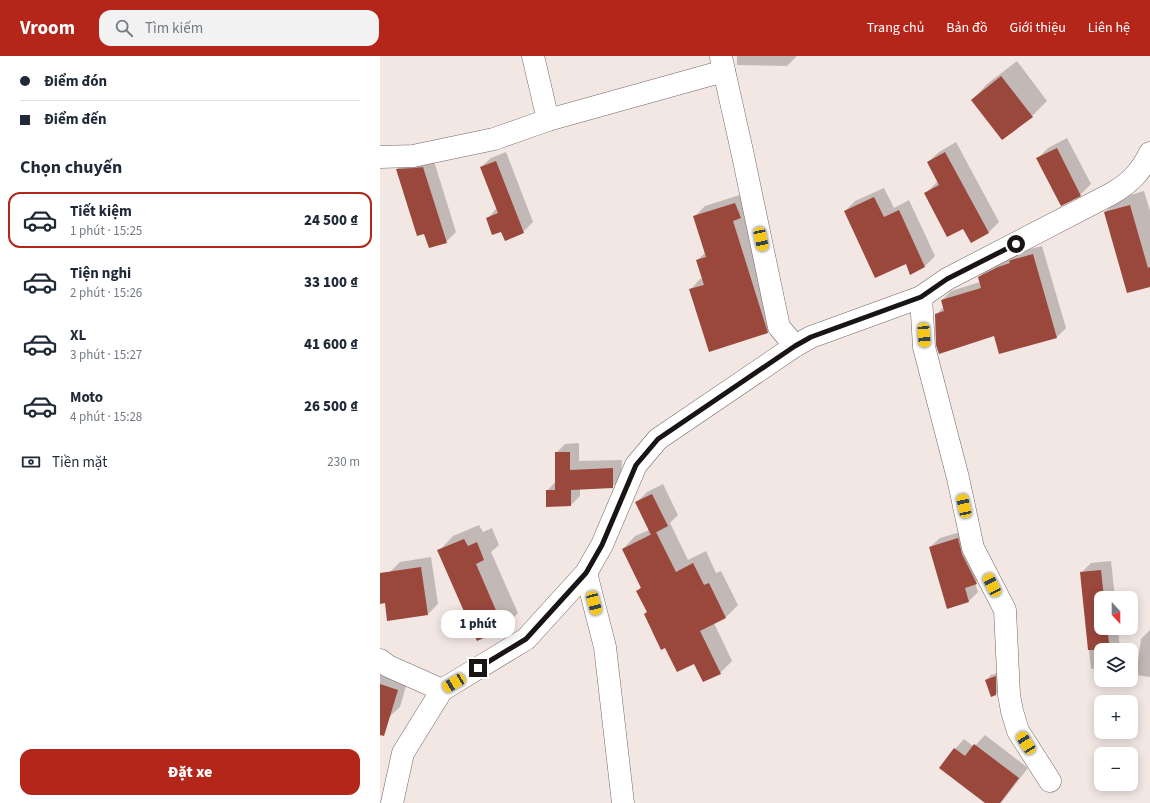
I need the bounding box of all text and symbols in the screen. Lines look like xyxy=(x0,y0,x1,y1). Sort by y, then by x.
search box xyxy=(99,10,379,46)
text: Vroom xyxy=(20,15,75,42)
icon: search xyxy=(113,17,135,39)
text: Tìm kiếm xyxy=(145,18,203,39)
text: Trang chủ xyxy=(867,18,924,38)
text: Bản đồ xyxy=(946,18,988,38)
text: Giới thiệu xyxy=(1010,18,1066,38)
text: Liên hệ xyxy=(1088,18,1130,38)
text: Điểm đón xyxy=(44,71,107,92)
text: Điểm đến xyxy=(44,109,107,130)
text: Chọn chuyến xyxy=(20,155,122,180)
text: Tiết kiệm xyxy=(70,201,132,222)
icon: car xyxy=(22,202,58,238)
text: 24 500 ₫ xyxy=(304,210,358,231)
text: 1 phút · 15:25 xyxy=(70,222,142,240)
car xyxy=(753,226,769,252)
route start xyxy=(1007,235,1025,253)
text: Tiện nghi xyxy=(70,263,131,284)
icon: car xyxy=(22,264,58,300)
text: 33 100 ₫ xyxy=(304,272,358,293)
text: 2 phút · 15:26 xyxy=(70,284,142,302)
car xyxy=(917,323,931,347)
text: XL xyxy=(70,325,86,346)
icon: car xyxy=(22,326,58,362)
text: 41 600 ₫ xyxy=(304,334,358,355)
text: 3 phút · 15:27 xyxy=(70,346,142,364)
text: Moto xyxy=(70,387,103,408)
icon: car xyxy=(22,388,58,424)
text: 26 500 ₫ xyxy=(304,396,358,417)
text: 4 phút · 15:28 xyxy=(70,408,142,426)
icon: cash xyxy=(20,451,42,473)
text: Tiền mặt xyxy=(52,452,107,473)
text: 230 m xyxy=(327,453,360,471)
car xyxy=(956,493,972,519)
car xyxy=(981,572,1003,598)
car xyxy=(585,590,603,616)
north arrow xyxy=(1094,591,1138,635)
map controls xyxy=(1094,591,1138,791)
callout: 1 phút xyxy=(441,610,515,638)
text: 1 phút xyxy=(459,615,497,633)
button: layers xyxy=(1094,643,1138,687)
route end xyxy=(469,659,487,677)
car xyxy=(441,672,467,694)
button: + xyxy=(1094,695,1138,739)
car xyxy=(1015,730,1037,756)
button: − xyxy=(1094,747,1138,791)
button: Đặt xe xyxy=(20,749,360,795)

